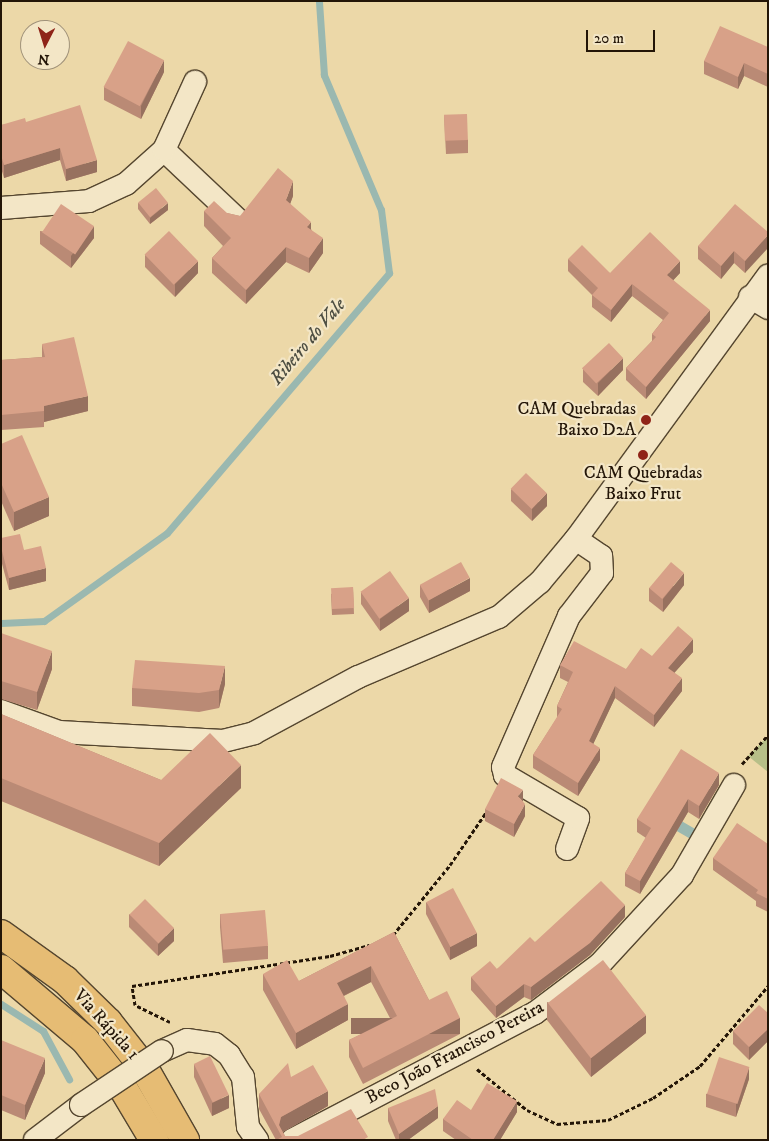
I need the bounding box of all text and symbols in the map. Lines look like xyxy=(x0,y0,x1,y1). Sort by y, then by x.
north arrow xyxy=(20,20,70,70)
scale bar xyxy=(589,20,658,52)
text: 20 m xyxy=(594,29,624,48)
text: N xyxy=(37,49,50,68)
water label: Ribeiro do Vale xyxy=(265,294,351,390)
place label: CAM Quebradas Baixo D2A xyxy=(517,399,636,442)
marker: CAM Quebradas Baixo D2A xyxy=(640,414,652,426)
marker: CAM Quebradas Baixo Frut xyxy=(637,449,649,461)
place label: CAM Quebradas Baixo Frut xyxy=(584,463,702,506)
street label: Via Rápida 1 xyxy=(69,985,143,1065)
street label: Beco João Francisco Pereira xyxy=(362,997,548,1109)

